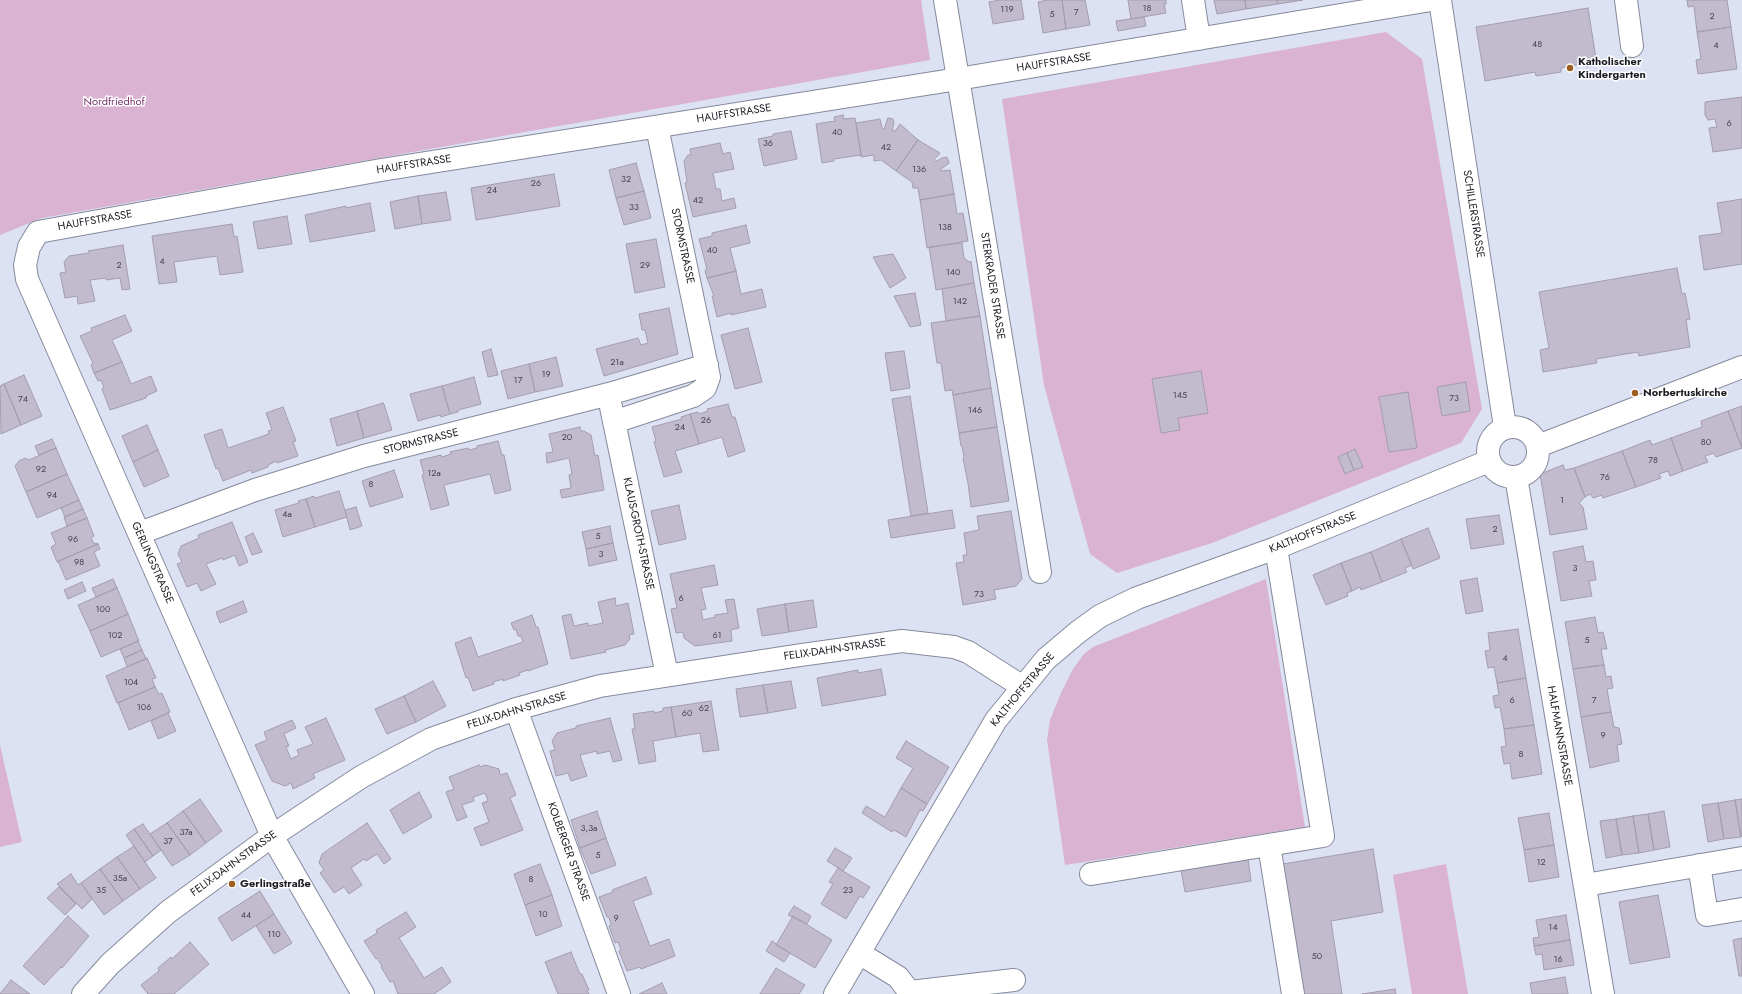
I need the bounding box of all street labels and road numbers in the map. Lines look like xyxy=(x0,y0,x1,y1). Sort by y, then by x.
street label: HAUFFSTRASSE xyxy=(1016,51,1092,75)
street label: HAUFFSTRASSE xyxy=(696,102,772,126)
street label: HAUFFSTRASSE xyxy=(376,153,452,177)
street label: SCHILLERSTRASSE xyxy=(1460,169,1486,259)
street label: STORMSTRASSE xyxy=(668,207,696,285)
street label: HAUFFSTRASSE xyxy=(57,208,133,234)
street label: STERKRADER STRASSE xyxy=(977,231,1007,341)
street label: STORMSTRASSE xyxy=(382,426,460,458)
street label: KLAUS-GROTH-STRASSE xyxy=(620,476,656,592)
street label: KALTHOFFSTRASSE xyxy=(1267,509,1359,557)
street label: GERLINGSTRASSE xyxy=(128,520,176,606)
street label: FELIX-DAHN-STRASSE xyxy=(783,636,887,664)
street label: KALTHOFFSTRASSE xyxy=(988,650,1058,730)
street label: HALFMANNSTRASSE xyxy=(1544,685,1574,787)
street label: FELIX-DAHN-STRASSE xyxy=(466,690,568,732)
street label: KOLBERGER STRASSE xyxy=(544,801,592,903)
street label: FELIX-DAHN-STRASSE xyxy=(188,828,280,900)

